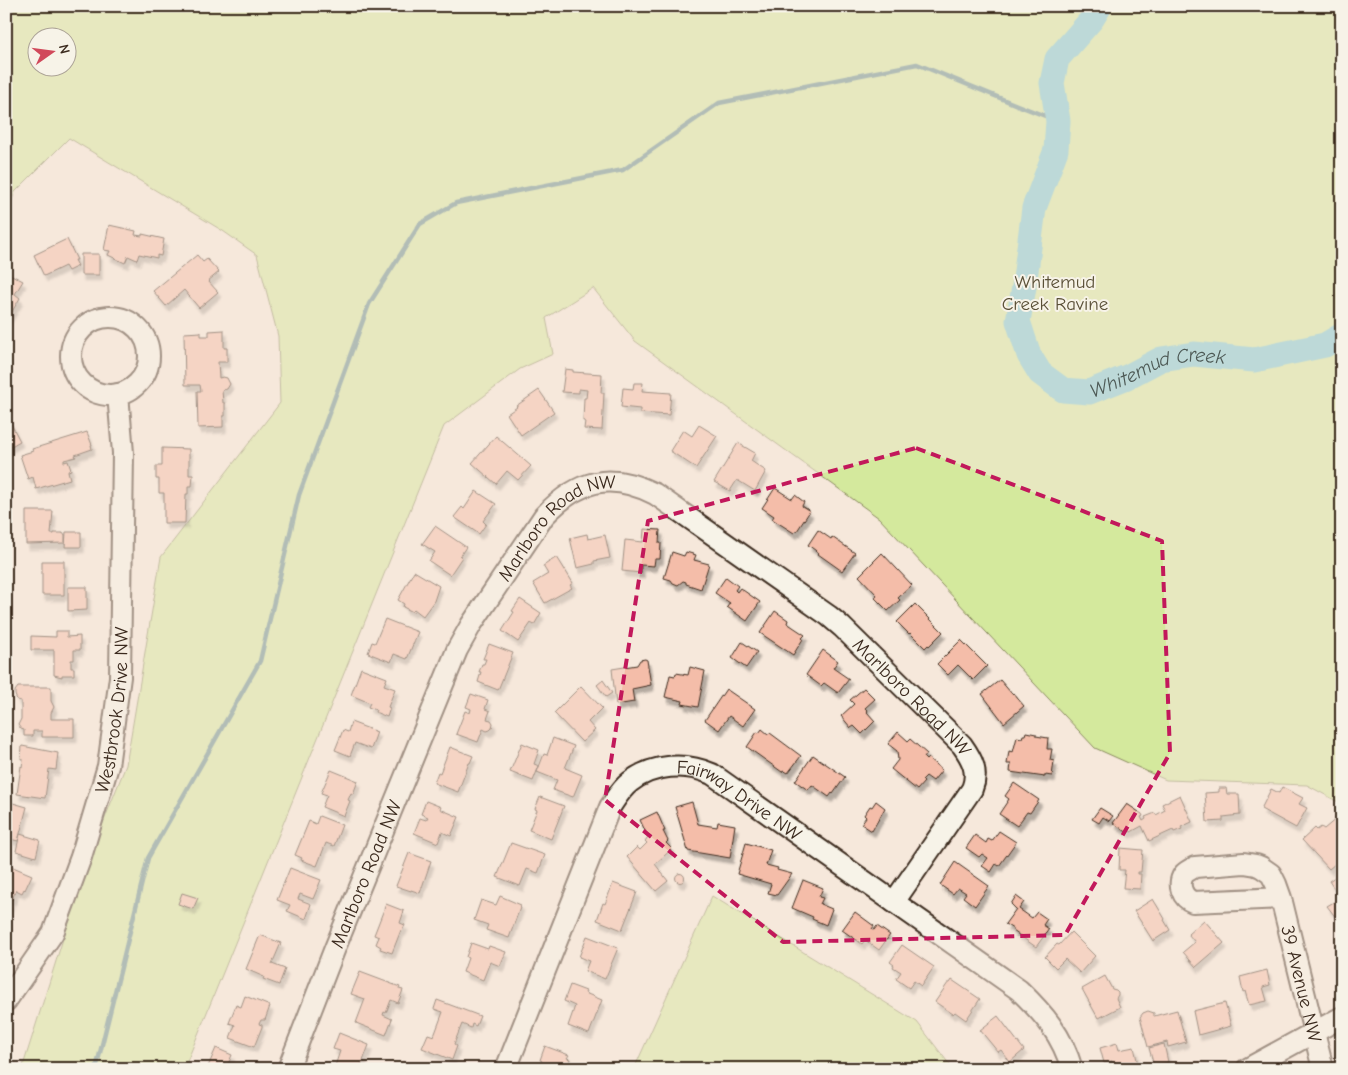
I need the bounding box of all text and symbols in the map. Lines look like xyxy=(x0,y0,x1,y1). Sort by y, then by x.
north arrow xyxy=(28,28,78,78)
text: N xyxy=(55,42,73,55)
park label: Whitemud Creek Ravine xyxy=(1002,271,1108,315)
water label: Whitemud Creek xyxy=(1086,343,1227,403)
street label: Marlboro Road NW xyxy=(494,471,616,585)
street label: Westbrook Drive NW xyxy=(91,626,133,796)
street label: Marlboro Road NW xyxy=(848,634,976,760)
street label: Fairway Drive NW xyxy=(676,756,806,846)
street label: Marlboro Road NW xyxy=(326,797,407,951)
street label: 39 Avenue NW xyxy=(1276,923,1326,1045)

